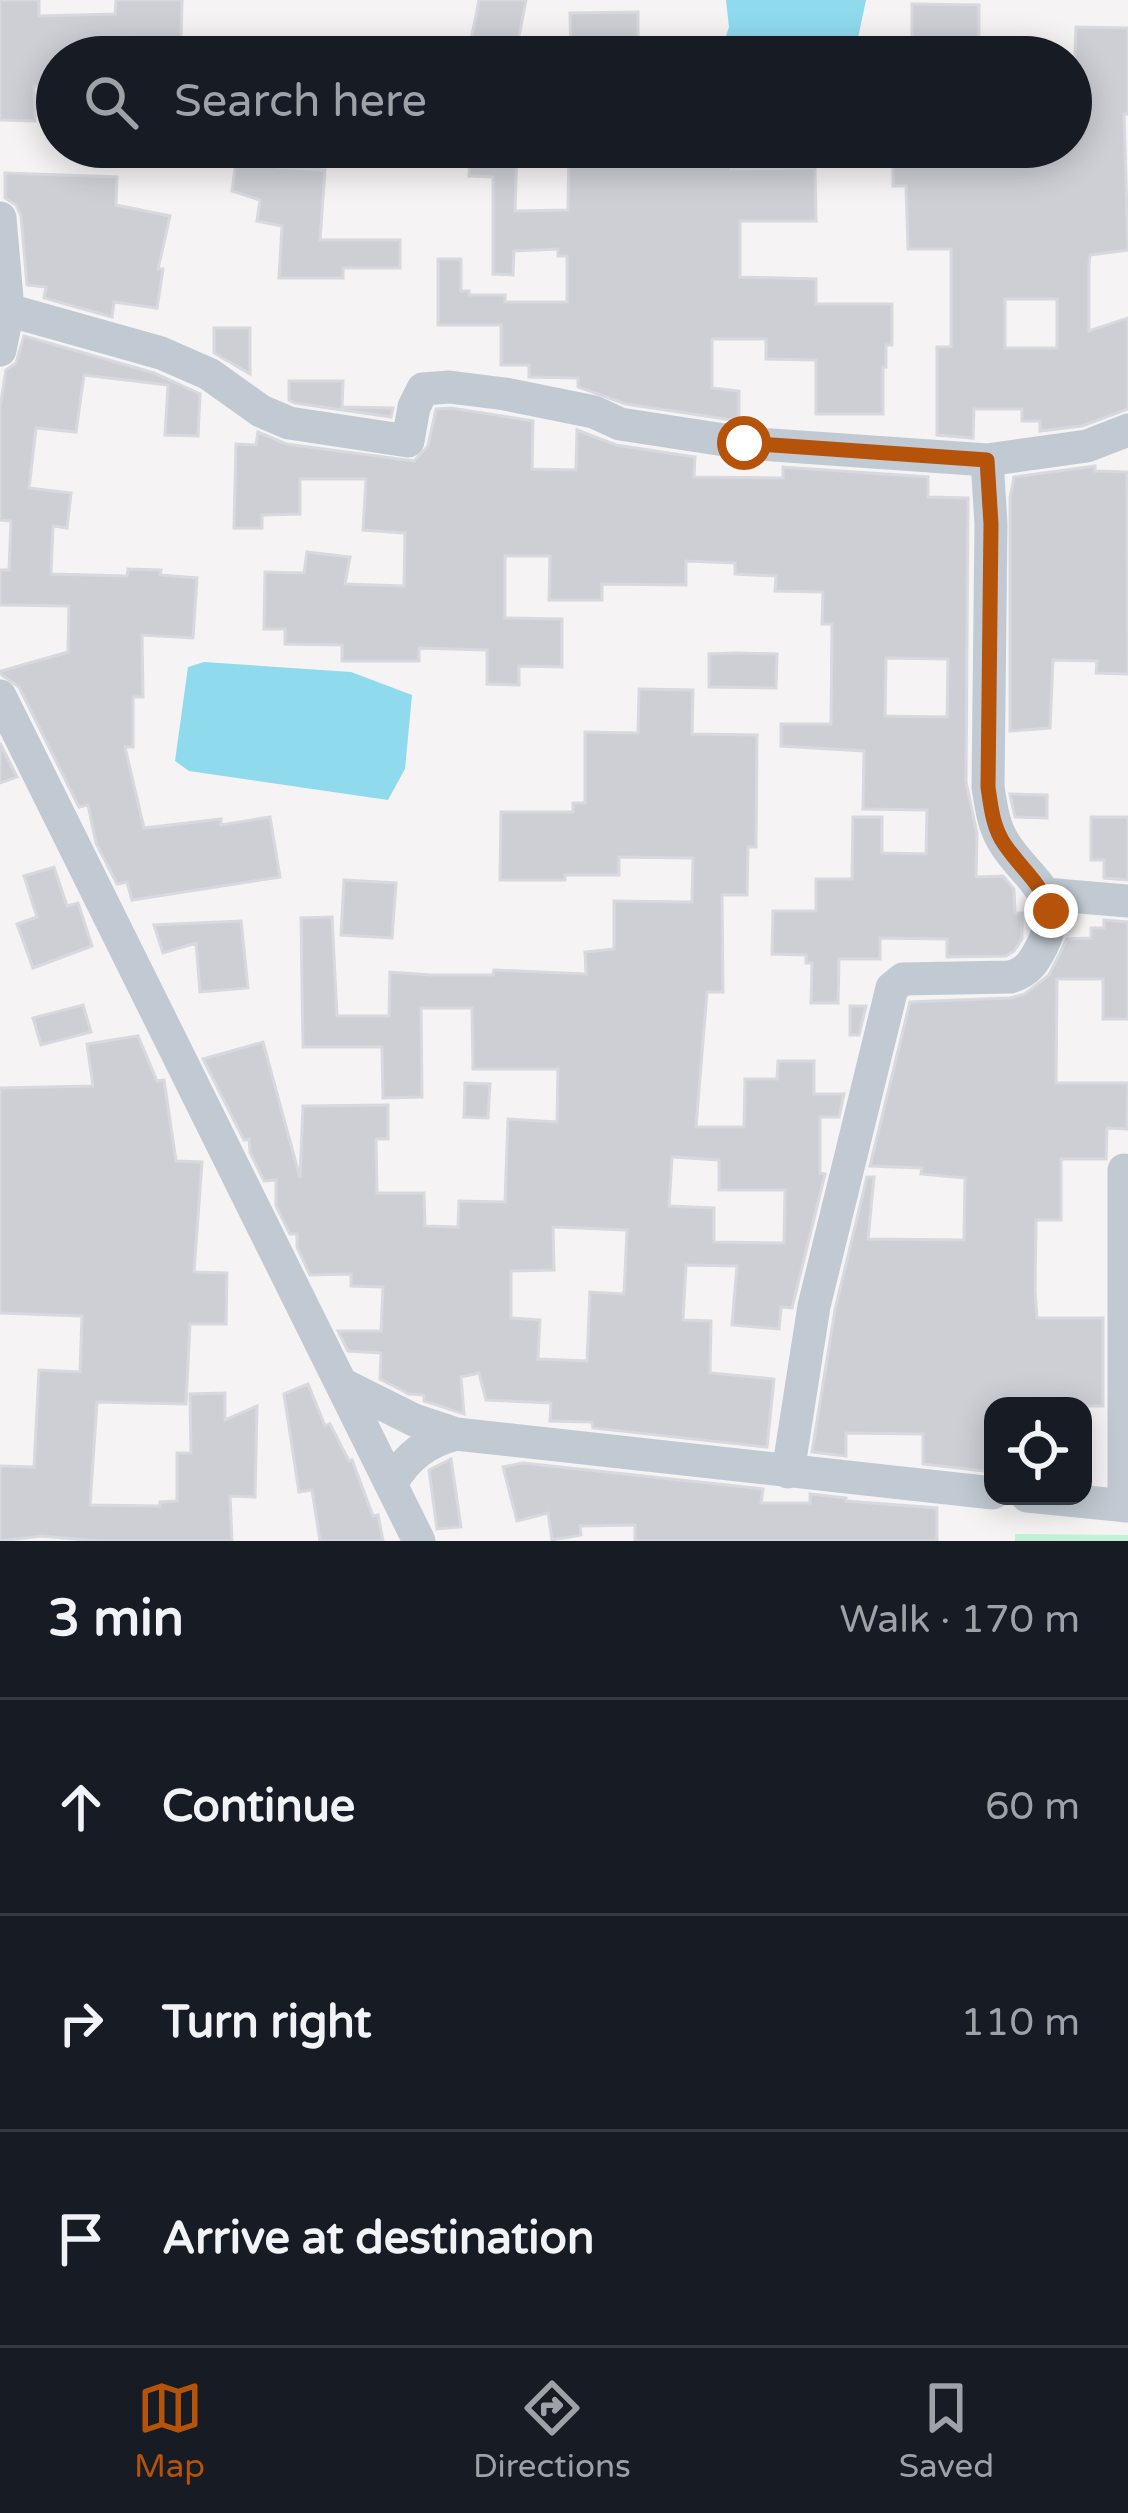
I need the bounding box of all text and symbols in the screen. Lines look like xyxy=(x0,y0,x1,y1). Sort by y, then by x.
search box xyxy=(36,36,1092,168)
icon: search xyxy=(78,69,144,135)
text: Search here xyxy=(174,75,427,129)
route start xyxy=(717,416,771,470)
route end xyxy=(1024,884,1078,938)
map controls xyxy=(984,1397,1092,1505)
button: locate xyxy=(984,1397,1092,1505)
text: 3 min xyxy=(48,1588,184,1650)
text: Walk · 170 m xyxy=(839,1596,1080,1643)
icon: ahead xyxy=(48,1774,114,1840)
text: Continue xyxy=(162,1780,355,1834)
text: 60 m xyxy=(985,1783,1080,1830)
icon: right xyxy=(48,1990,114,2056)
text: Turn right xyxy=(162,1996,371,2050)
text: 110 m xyxy=(961,1999,1080,2046)
icon: arrive xyxy=(48,2206,114,2272)
text: Arrive at destination xyxy=(162,2212,594,2266)
tab: Map xyxy=(134,2375,205,2486)
tab: Directions xyxy=(473,2375,631,2486)
tab: Saved xyxy=(899,2375,994,2486)

